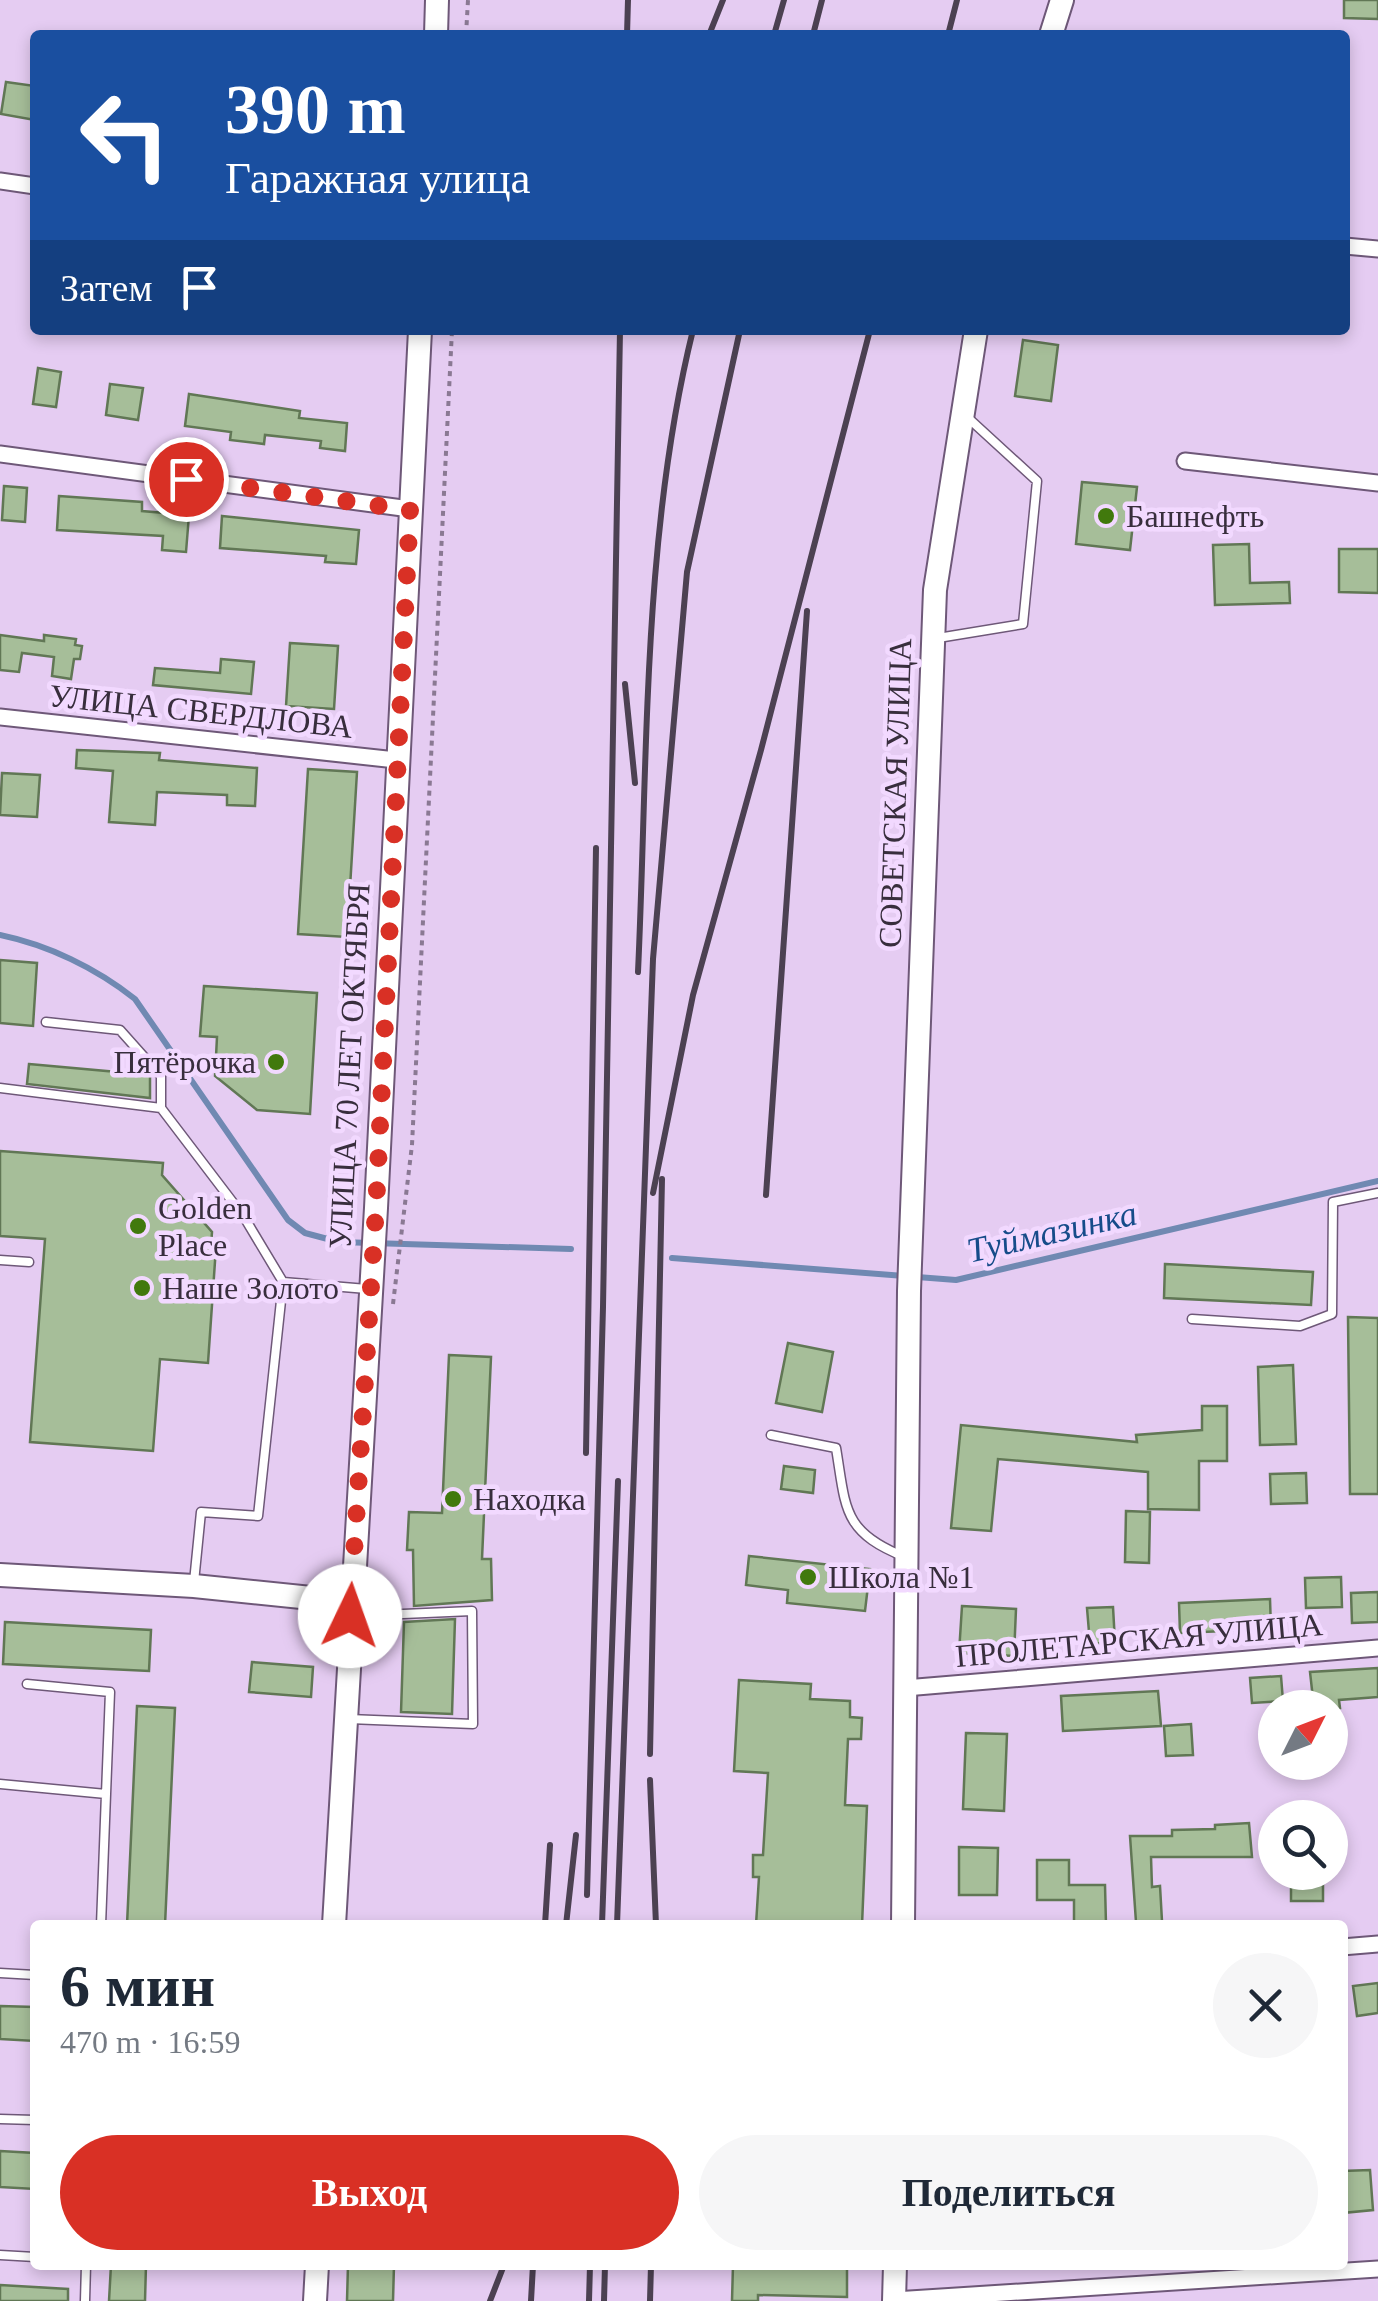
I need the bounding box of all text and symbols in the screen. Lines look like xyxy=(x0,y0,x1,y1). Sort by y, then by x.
icon: left xyxy=(60,70,190,200)
text: 390 m xyxy=(225,71,406,148)
text: Гаражная улица xyxy=(225,153,531,203)
icon: arrive xyxy=(172,260,227,315)
text: Затем xyxy=(60,267,152,309)
pin xyxy=(144,437,229,522)
icon: arrive xyxy=(159,452,214,507)
place label: Башнефть xyxy=(1126,498,1264,534)
marker: Башнефть xyxy=(1095,505,1117,527)
street label: СОВЕТСКАЯ УЛИЦА xyxy=(872,637,918,949)
street label: УЛИЦА СВЕРДЛОВА xyxy=(48,677,354,745)
street label: УЛИЦА 70 ЛЕТ ОКТЯБРЯ xyxy=(321,882,377,1250)
place label: Пятёрочка xyxy=(113,1044,256,1080)
marker: Пятёрочка xyxy=(265,1051,287,1073)
place label: Golden Place xyxy=(158,1190,252,1263)
water label: Туймазинка xyxy=(963,1194,1141,1270)
marker: Golden Place xyxy=(127,1215,149,1237)
place label: Наше Золото xyxy=(162,1270,339,1306)
marker: Наше Золото xyxy=(131,1277,153,1299)
place label: Находка xyxy=(473,1481,586,1517)
marker: Находка xyxy=(442,1488,464,1510)
place label: Школа №1 xyxy=(828,1559,974,1595)
position arrow xyxy=(298,1564,402,1668)
marker: Школа №1 xyxy=(797,1566,819,1588)
street label: ПРОЛЕТАРСКАЯ УЛИЦА xyxy=(954,1606,1324,1674)
north arrow xyxy=(1258,1690,1348,1780)
map controls xyxy=(1258,1690,1348,1890)
button: search xyxy=(1258,1800,1348,1890)
text: 6 мин xyxy=(60,1953,215,2019)
button: close xyxy=(1213,1953,1318,2058)
text: 470 m · 16:59 xyxy=(60,2024,240,2060)
button: Выход xyxy=(60,2135,679,2250)
button: Поделиться xyxy=(699,2135,1318,2250)

